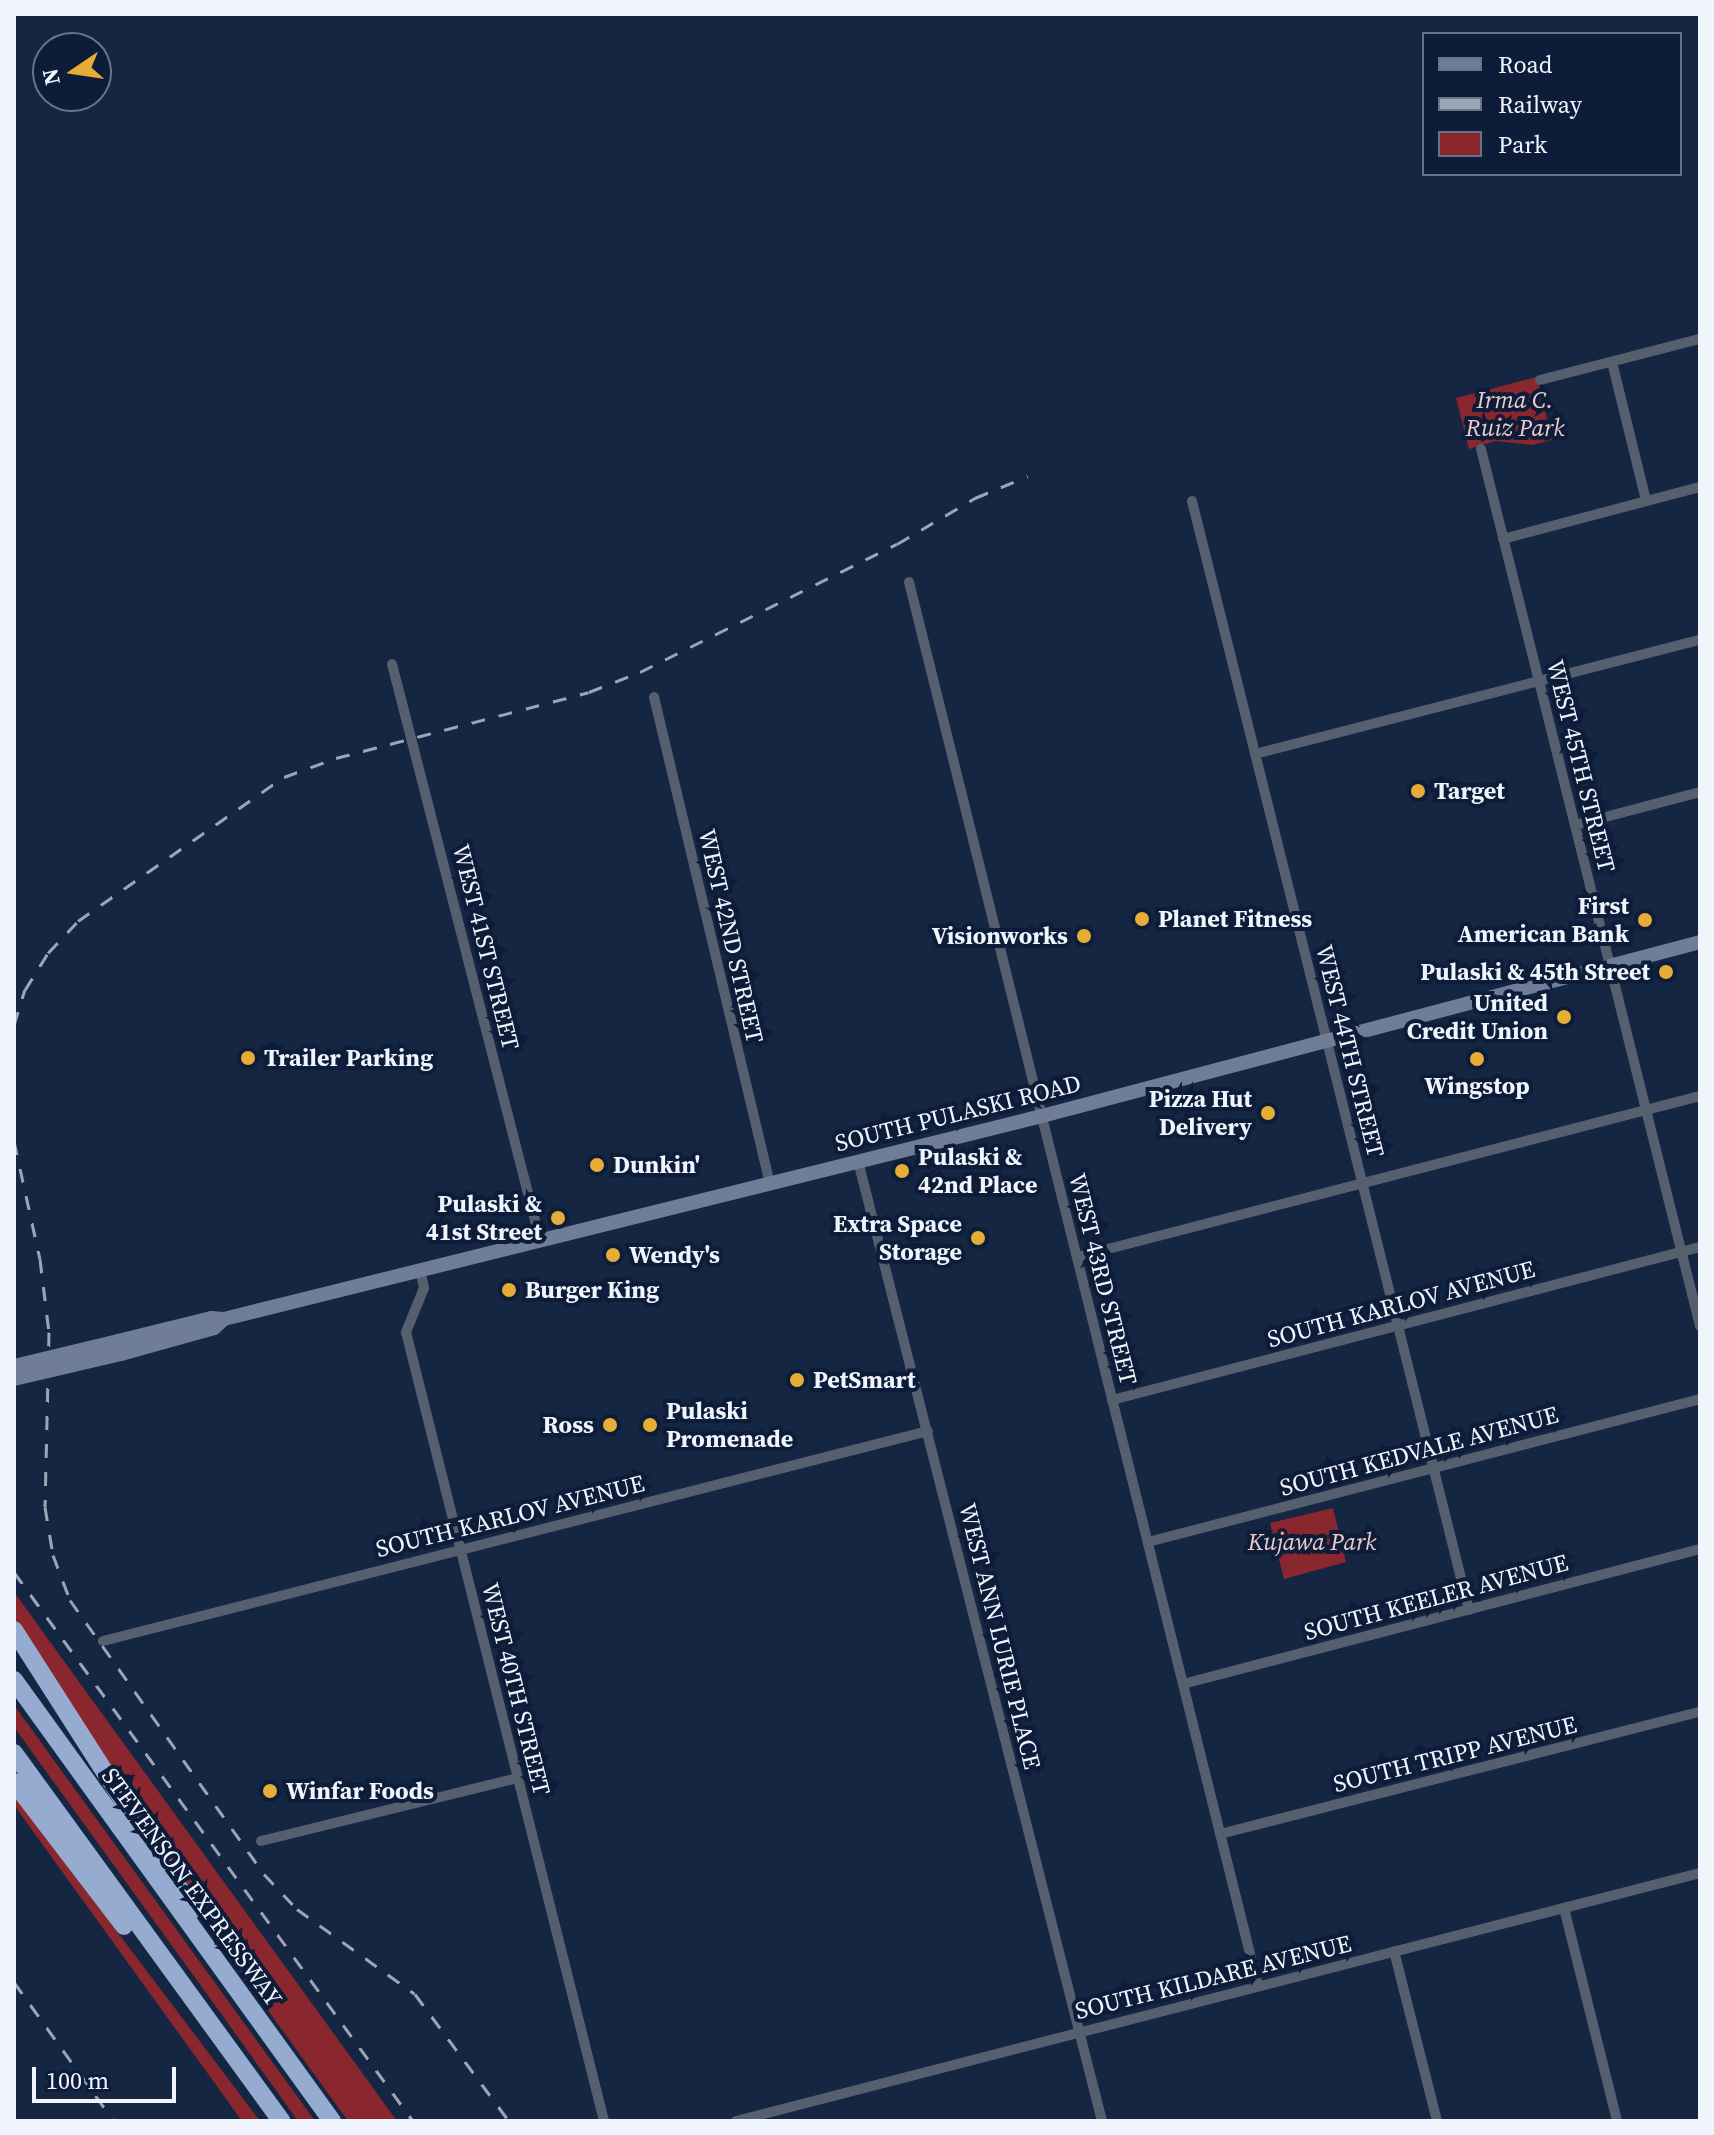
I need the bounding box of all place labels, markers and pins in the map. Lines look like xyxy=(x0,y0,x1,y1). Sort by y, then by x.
place label: Target xyxy=(1434,777,1505,805)
marker: Target xyxy=(1409,782,1427,800)
place label: First American Bank xyxy=(1458,892,1629,948)
place label: Planet Fitness xyxy=(1158,905,1312,933)
marker: Planet Fitness xyxy=(1133,910,1151,928)
marker: First American Bank xyxy=(1636,911,1654,929)
place label: Visionworks xyxy=(932,922,1068,950)
marker: Visionworks xyxy=(1075,927,1093,945)
place label: Pulaski & 45th Street xyxy=(1420,958,1650,986)
marker: Pulaski & 45th Street xyxy=(1657,963,1675,981)
place label: United Credit Union xyxy=(1407,989,1548,1045)
marker: United Credit Union xyxy=(1555,1008,1573,1026)
place label: Trailer Parking xyxy=(264,1044,433,1072)
marker: Trailer Parking xyxy=(239,1049,257,1067)
marker: Wingstop xyxy=(1468,1050,1486,1068)
place label: Wingstop xyxy=(1424,1072,1530,1100)
place label: Pizza Hut Delivery xyxy=(1149,1085,1252,1141)
marker: Pizza Hut Delivery xyxy=(1259,1104,1277,1122)
place label: Pulaski & 42nd Place xyxy=(918,1143,1037,1199)
place label: Dunkin' xyxy=(613,1151,700,1179)
marker: Dunkin' xyxy=(588,1156,606,1174)
marker: Pulaski & 42nd Place xyxy=(893,1162,911,1180)
place label: Pulaski & 41st Street xyxy=(426,1190,542,1246)
marker: Pulaski & 41st Street xyxy=(549,1209,567,1227)
place label: Extra Space Storage xyxy=(833,1210,962,1266)
marker: Extra Space Storage xyxy=(969,1229,987,1247)
place label: Wendy's xyxy=(629,1241,720,1269)
marker: Wendy's xyxy=(604,1246,622,1264)
place label: Burger King xyxy=(525,1276,659,1304)
marker: Burger King xyxy=(500,1281,518,1299)
place label: PetSmart xyxy=(813,1366,915,1394)
marker: PetSmart xyxy=(788,1371,806,1389)
place label: Pulaski Promenade xyxy=(666,1397,793,1453)
place label: Ross xyxy=(543,1411,594,1439)
marker: Ross xyxy=(601,1416,619,1434)
marker: Pulaski Promenade xyxy=(641,1416,659,1434)
place label: Winfar Foods xyxy=(286,1777,434,1805)
marker: Winfar Foods xyxy=(261,1782,279,1800)

